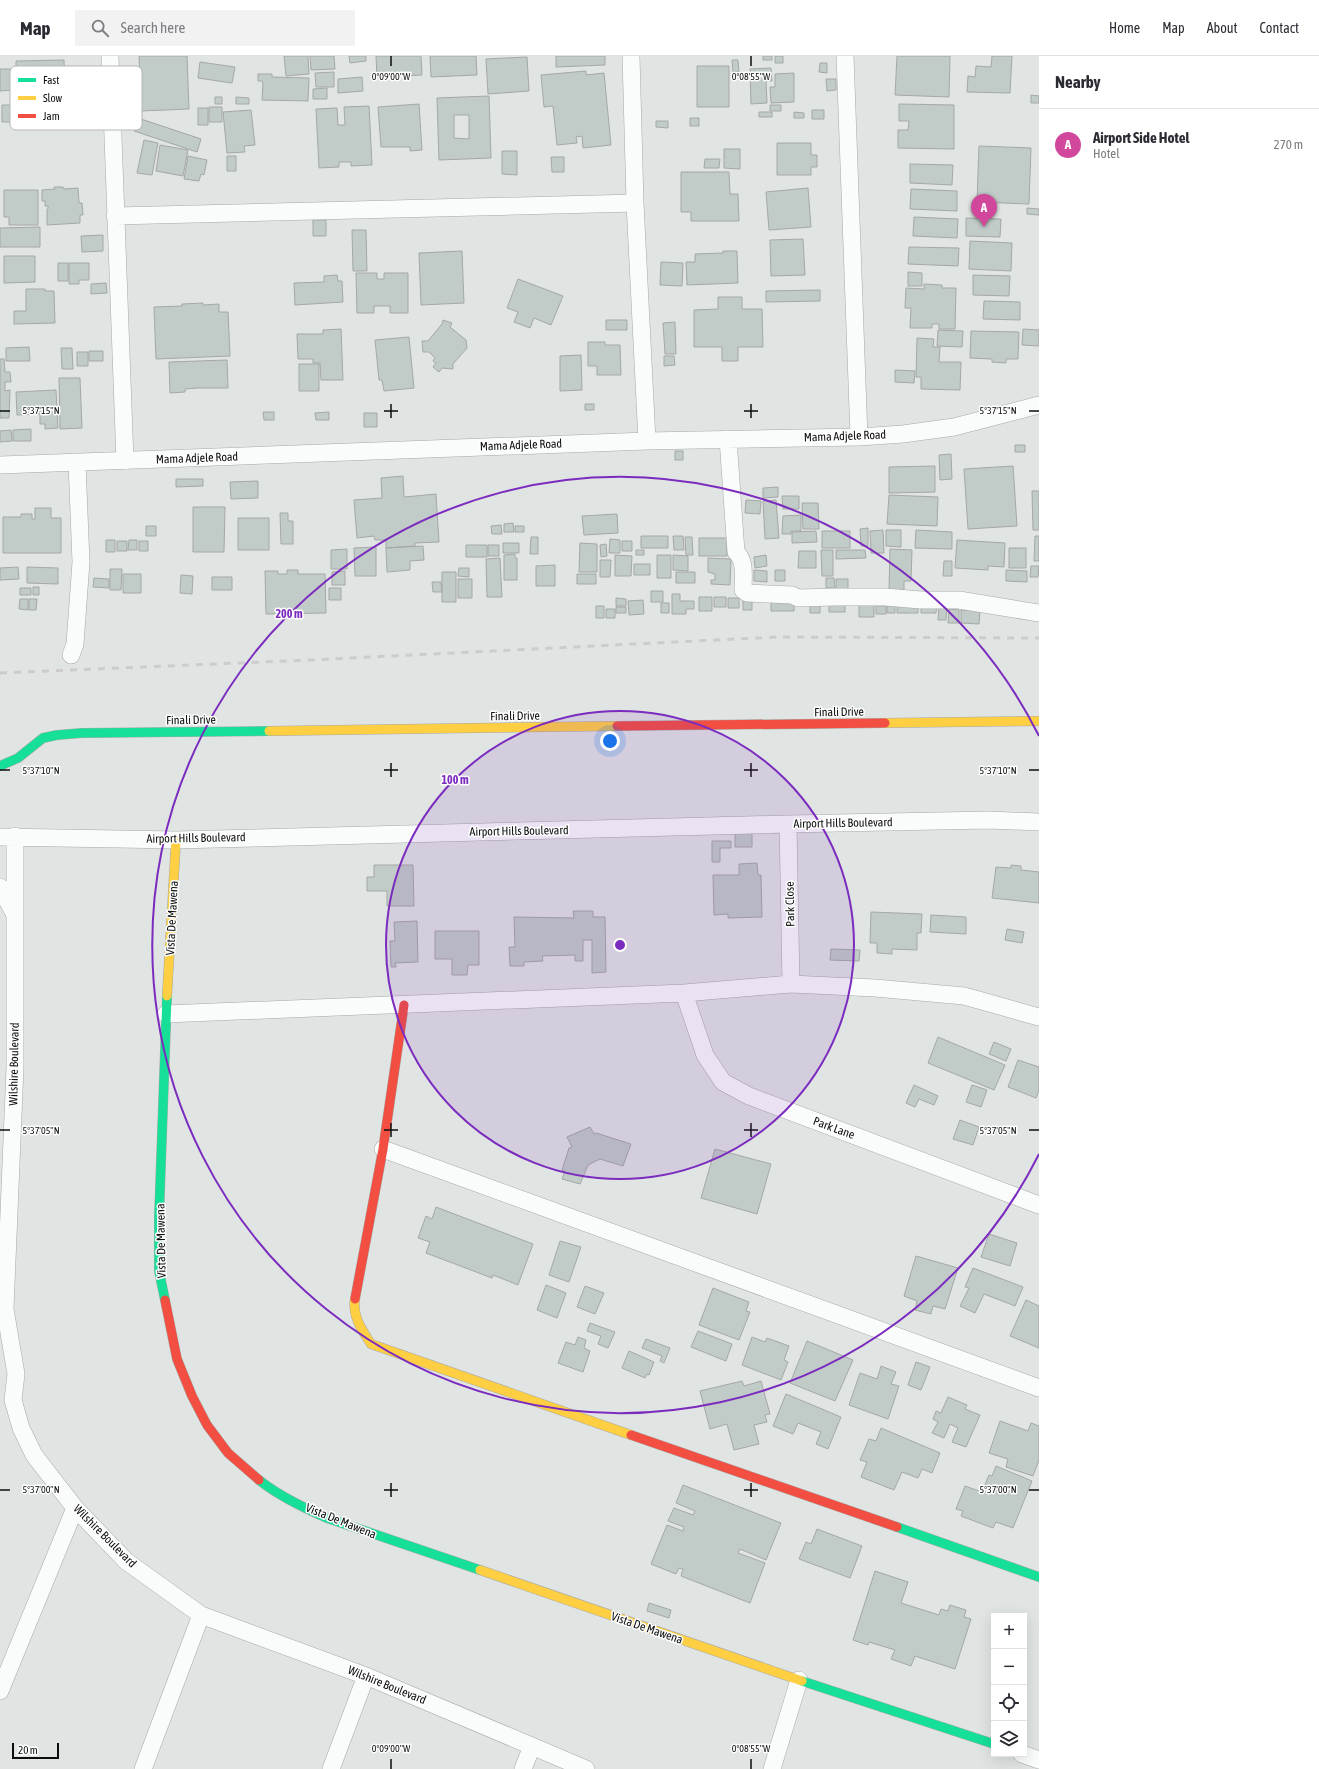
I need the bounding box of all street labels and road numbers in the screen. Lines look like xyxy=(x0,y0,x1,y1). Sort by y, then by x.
street label: Mama Adjele Road xyxy=(804,428,886,444)
street label: Mama Adjele Road xyxy=(480,437,562,453)
street label: Mama Adjele Road xyxy=(156,450,238,466)
street label: Finali Drive xyxy=(814,705,864,719)
street label: Finali Drive xyxy=(490,709,540,723)
street label: Finali Drive xyxy=(166,713,216,727)
street label: Airport Hills Boulevard xyxy=(793,815,893,831)
street label: Airport Hills Boulevard xyxy=(469,823,569,839)
street label: Airport Hills Boulevard xyxy=(146,830,246,846)
street label: Vista De Mawena xyxy=(163,880,181,956)
street label: Park Close xyxy=(783,881,797,927)
street label: Wilshire Boulevard xyxy=(6,1022,22,1106)
street label: Park Lane xyxy=(811,1114,857,1142)
street label: Vista De Mawena xyxy=(153,1203,169,1279)
street label: Vista De Mawena xyxy=(304,1500,378,1542)
street label: Wilshire Boulevard xyxy=(71,1502,139,1570)
street label: Vista De Mawena xyxy=(609,1609,685,1647)
street label: Wilshire Boulevard xyxy=(346,1663,428,1707)

